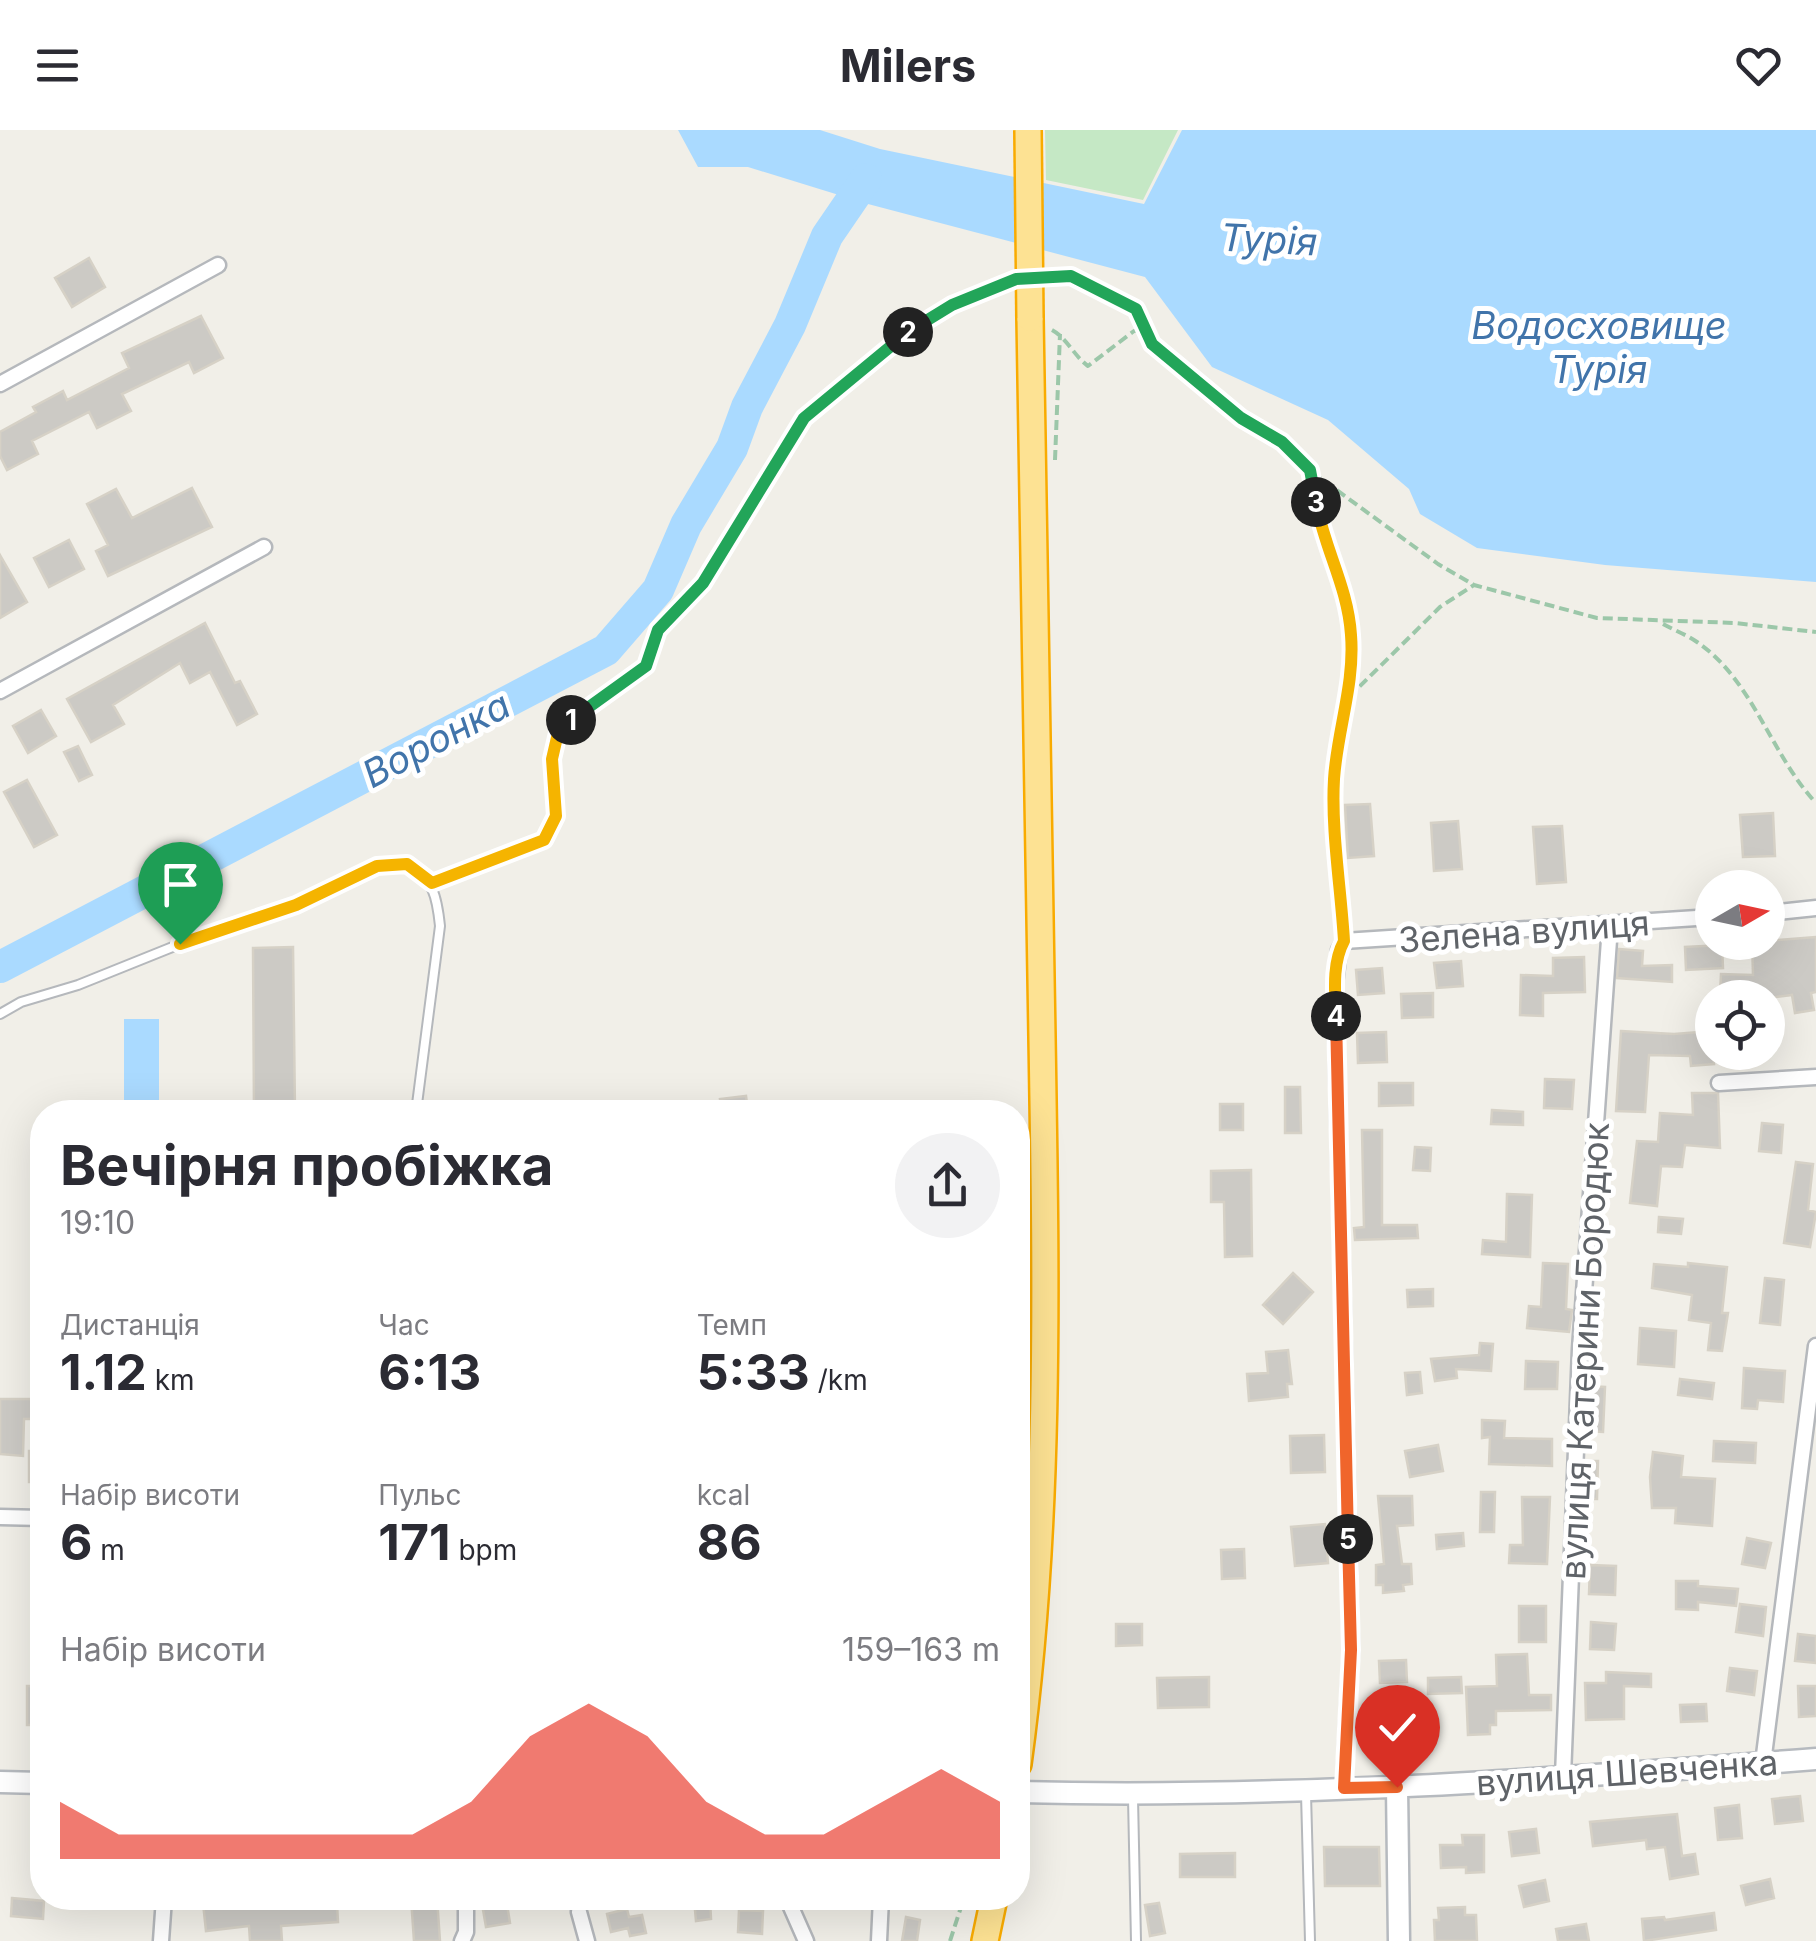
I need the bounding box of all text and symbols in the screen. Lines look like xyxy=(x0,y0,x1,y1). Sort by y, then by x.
icon: menu xyxy=(30,38,85,93)
text: Milers xyxy=(840,38,976,93)
icon: heart xyxy=(1731,38,1786,93)
water label: Турія xyxy=(1219,213,1319,265)
water label: Водосховище Турія xyxy=(1471,302,1727,392)
pin: 2 xyxy=(883,307,933,357)
text: 2 xyxy=(899,315,917,349)
pin: 3 xyxy=(1291,477,1341,527)
text: 3 xyxy=(1307,485,1325,519)
water label: Воронка xyxy=(354,681,518,797)
pin: 1 xyxy=(546,695,596,745)
text: 1 xyxy=(565,703,577,737)
pin xyxy=(138,842,223,945)
icon: arrive xyxy=(153,857,208,912)
north arrow xyxy=(1695,870,1785,960)
map controls xyxy=(1695,870,1785,1070)
street label: Зелена вулиця xyxy=(1397,901,1651,961)
button: locate xyxy=(1695,980,1785,1070)
pin: 4 xyxy=(1311,991,1361,1041)
text: 4 xyxy=(1327,999,1345,1033)
street label: вулиця Катерини Бородюк xyxy=(1551,1121,1617,1581)
text: Вечірня пробіжка xyxy=(60,1132,554,1198)
button: share xyxy=(895,1133,1000,1238)
text: 19:10 xyxy=(60,1203,135,1242)
text: Дистанція xyxy=(60,1308,200,1342)
text: Час xyxy=(378,1308,430,1342)
text: Темп xyxy=(697,1308,767,1342)
text: 1.12 xyxy=(60,1342,147,1402)
text: 6:13 xyxy=(378,1342,481,1402)
text: 5:33 xyxy=(697,1342,810,1402)
text: km xyxy=(147,1363,195,1397)
text: /km xyxy=(810,1363,868,1397)
text: Набір висоти xyxy=(60,1478,240,1512)
text: Пульс xyxy=(378,1478,461,1512)
text: kcal xyxy=(697,1478,750,1512)
text: 6 xyxy=(60,1512,92,1572)
text: 171 xyxy=(378,1512,451,1572)
text: 86 xyxy=(697,1512,762,1572)
pin: 5 xyxy=(1323,1514,1373,1564)
text: 5 xyxy=(1339,1522,1357,1556)
text: m xyxy=(92,1533,125,1567)
text: bpm xyxy=(451,1533,517,1567)
text: Набір висоти xyxy=(60,1630,266,1669)
text: 159–163 m xyxy=(842,1630,1000,1669)
pin xyxy=(1355,1685,1440,1788)
icon: check xyxy=(1370,1700,1425,1755)
street label: вулиця Шевченка xyxy=(1475,1741,1779,1803)

